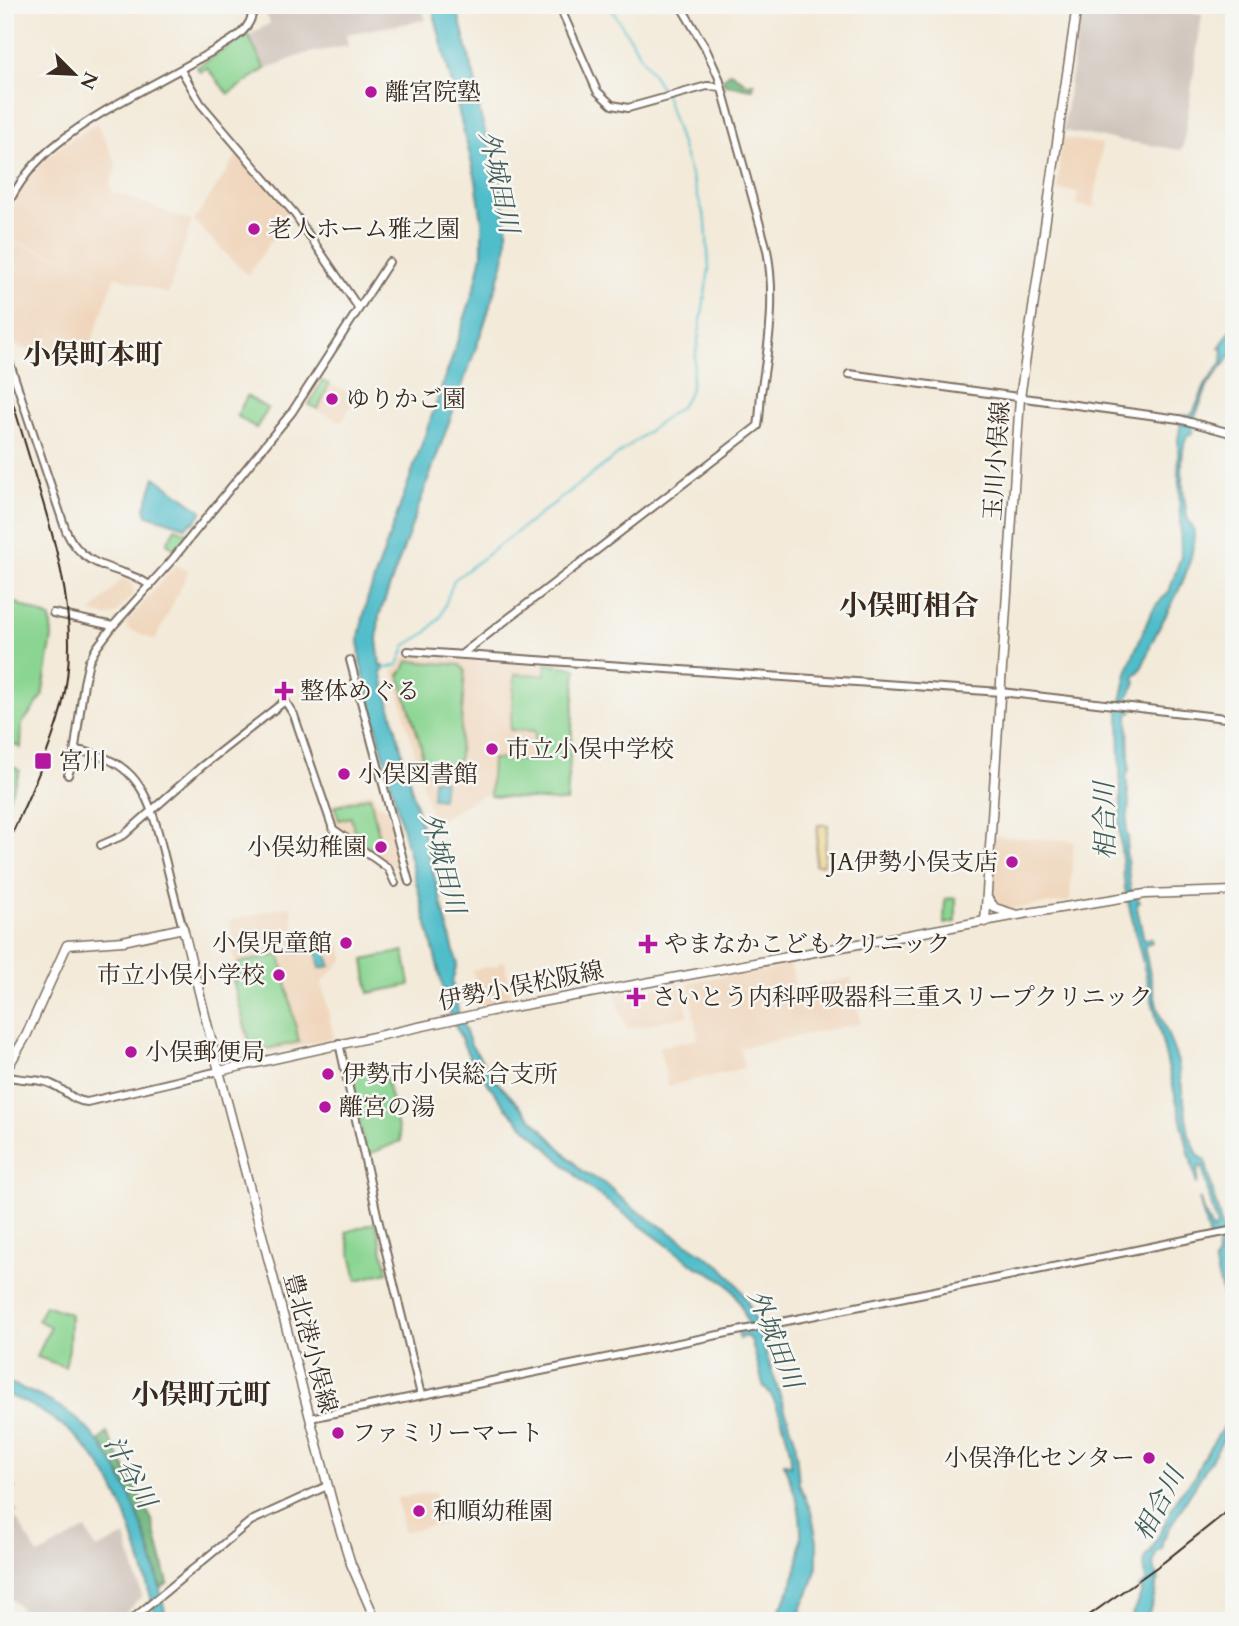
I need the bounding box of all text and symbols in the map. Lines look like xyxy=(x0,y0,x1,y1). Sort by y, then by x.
north arrow xyxy=(38,38,108,108)
text: N xyxy=(73,68,104,94)
place label: 離宮院塾 xyxy=(385,76,481,109)
marker: 離宮院塾 xyxy=(363,84,379,100)
water label: 外城田川 xyxy=(471,127,528,239)
place label: 老人ホーム雅之園 xyxy=(268,213,460,246)
marker: 老人ホーム雅之園 xyxy=(246,221,262,237)
district label: 小俣町本町 xyxy=(23,336,163,374)
place label: ゆりかご園 xyxy=(346,383,466,416)
marker: ゆりかご園 xyxy=(324,391,340,407)
street label: 玉川小俣線 xyxy=(976,400,1018,522)
district label: 小俣町相合 xyxy=(839,587,979,625)
place label: 整体めぐる xyxy=(300,675,420,708)
marker: 整体めぐる xyxy=(274,681,294,701)
place label: 市立小俣中学校 xyxy=(506,733,674,766)
marker: 市立小俣中学校 xyxy=(484,741,500,757)
place label: 宮川 xyxy=(59,745,107,778)
marker: 宮川 xyxy=(33,751,53,771)
place label: 小俣図書館 xyxy=(358,758,478,791)
marker: 小俣図書館 xyxy=(336,766,352,782)
water label: 相合川 xyxy=(1087,779,1123,860)
water label: 外城田川 xyxy=(413,808,474,921)
place label: 小俣幼稚園 xyxy=(247,831,367,864)
marker: 小俣幼稚園 xyxy=(373,839,389,855)
place label: JA伊勢小俣支店 xyxy=(826,846,998,879)
marker: JA伊勢小俣支店 xyxy=(1004,854,1020,870)
place label: 小俣児童館 xyxy=(212,927,332,960)
place label: やまなかこどもクリニック xyxy=(664,928,951,961)
marker: やまなかこどもクリニック xyxy=(638,934,658,954)
marker: 小俣児童館 xyxy=(338,935,354,951)
street label: 伊勢小俣松阪線 xyxy=(435,954,607,1018)
place label: 市立小俣小学校 xyxy=(97,959,265,992)
marker: 市立小俣小学校 xyxy=(271,967,287,983)
place label: さいとう内科呼吸器科三重スリープクリニック xyxy=(652,981,1153,1014)
marker: さいとう内科呼吸器科三重スリープクリニック xyxy=(626,987,646,1007)
place label: 小俣郵便局 xyxy=(145,1036,265,1069)
marker: 小俣郵便局 xyxy=(123,1044,139,1060)
place label: 伊勢市小俣総合支所 xyxy=(342,1058,558,1091)
marker: 伊勢市小俣総合支所 xyxy=(320,1066,336,1082)
place label: 離宮の湯 xyxy=(339,1091,435,1124)
marker: 離宮の湯 xyxy=(317,1099,333,1115)
street label: 豊北港小俣線 xyxy=(275,1269,345,1417)
water label: 外城田川 xyxy=(739,1284,812,1397)
district label: 小俣町元町 xyxy=(131,1376,271,1414)
place label: ファミリーマート xyxy=(352,1417,544,1450)
marker: ファミリーマート xyxy=(330,1425,346,1441)
water label: 汁谷川 xyxy=(96,1429,166,1517)
place label: 小俣浄化センター xyxy=(944,1442,1135,1475)
marker: 小俣浄化センター xyxy=(1141,1450,1157,1466)
water label: 相合川 xyxy=(1126,1459,1194,1547)
place label: 和順幼稚園 xyxy=(433,1495,553,1528)
marker: 和順幼稚園 xyxy=(411,1503,427,1519)

